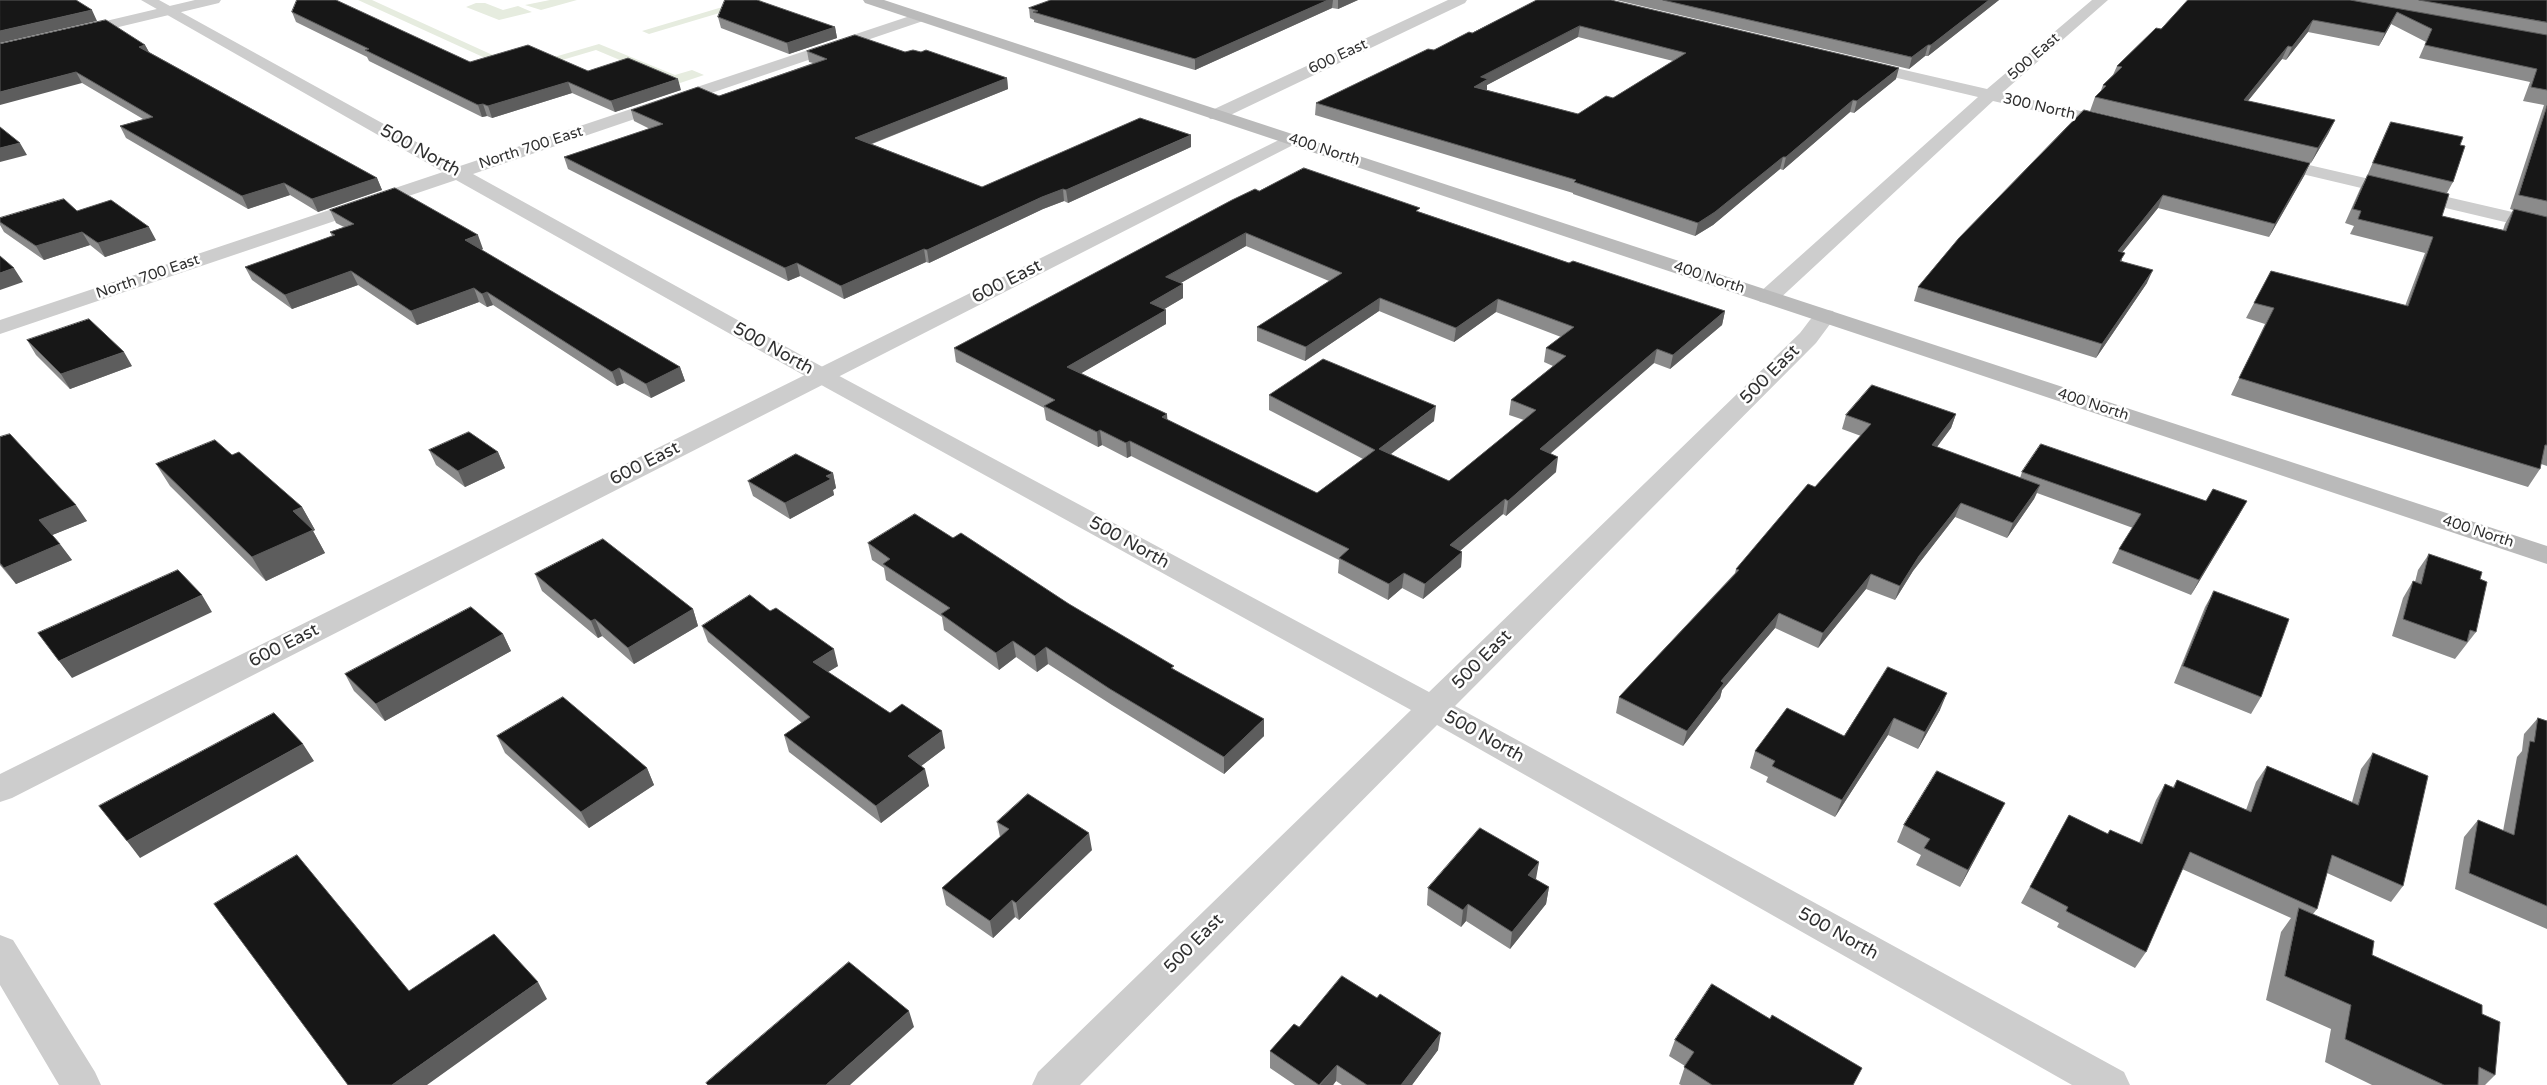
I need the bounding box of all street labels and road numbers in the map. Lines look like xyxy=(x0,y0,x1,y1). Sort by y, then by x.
street label: 500 East xyxy=(2004,30,2064,84)
street label: 600 East xyxy=(1306,36,1370,78)
street label: 300 North xyxy=(2001,90,2077,124)
street label: 500 North xyxy=(376,120,464,182)
street label: North 700 East xyxy=(477,123,585,173)
street label: 400 North xyxy=(1286,130,1362,170)
street label: North 700 East xyxy=(94,251,202,303)
street label: 600 East xyxy=(968,255,1046,309)
street label: 400 North xyxy=(1671,258,1747,298)
street label: 500 North xyxy=(729,318,817,380)
street label: 500 East xyxy=(1736,341,1804,409)
street label: 400 North xyxy=(2055,385,2131,425)
street label: 600 East xyxy=(606,437,684,491)
street label: 500 North xyxy=(1085,512,1173,574)
street label: 400 North xyxy=(2440,512,2516,552)
street label: 600 East xyxy=(245,619,323,673)
street label: 500 East xyxy=(1448,626,1516,694)
street label: 500 North xyxy=(1440,706,1528,768)
street label: 500 North xyxy=(1794,903,1882,965)
street label: 500 East xyxy=(1160,910,1228,978)

